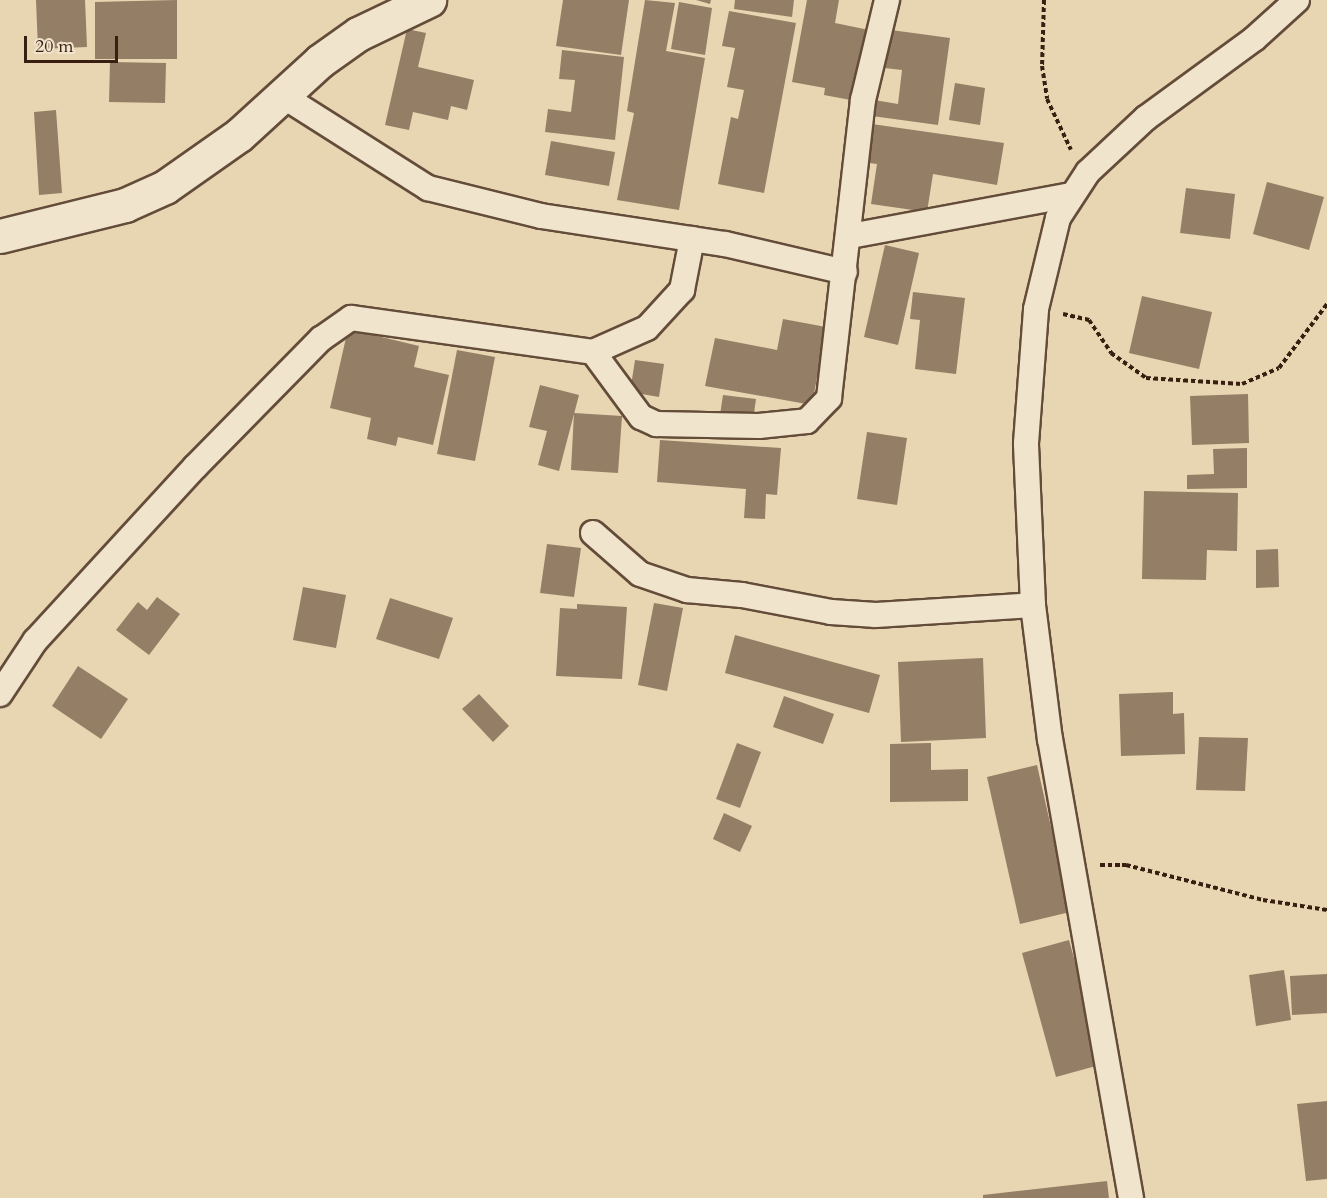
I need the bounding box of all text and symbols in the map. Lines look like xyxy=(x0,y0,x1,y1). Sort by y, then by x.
scale bar xyxy=(27,24,122,62)
text: 20 m xyxy=(35,34,74,59)

